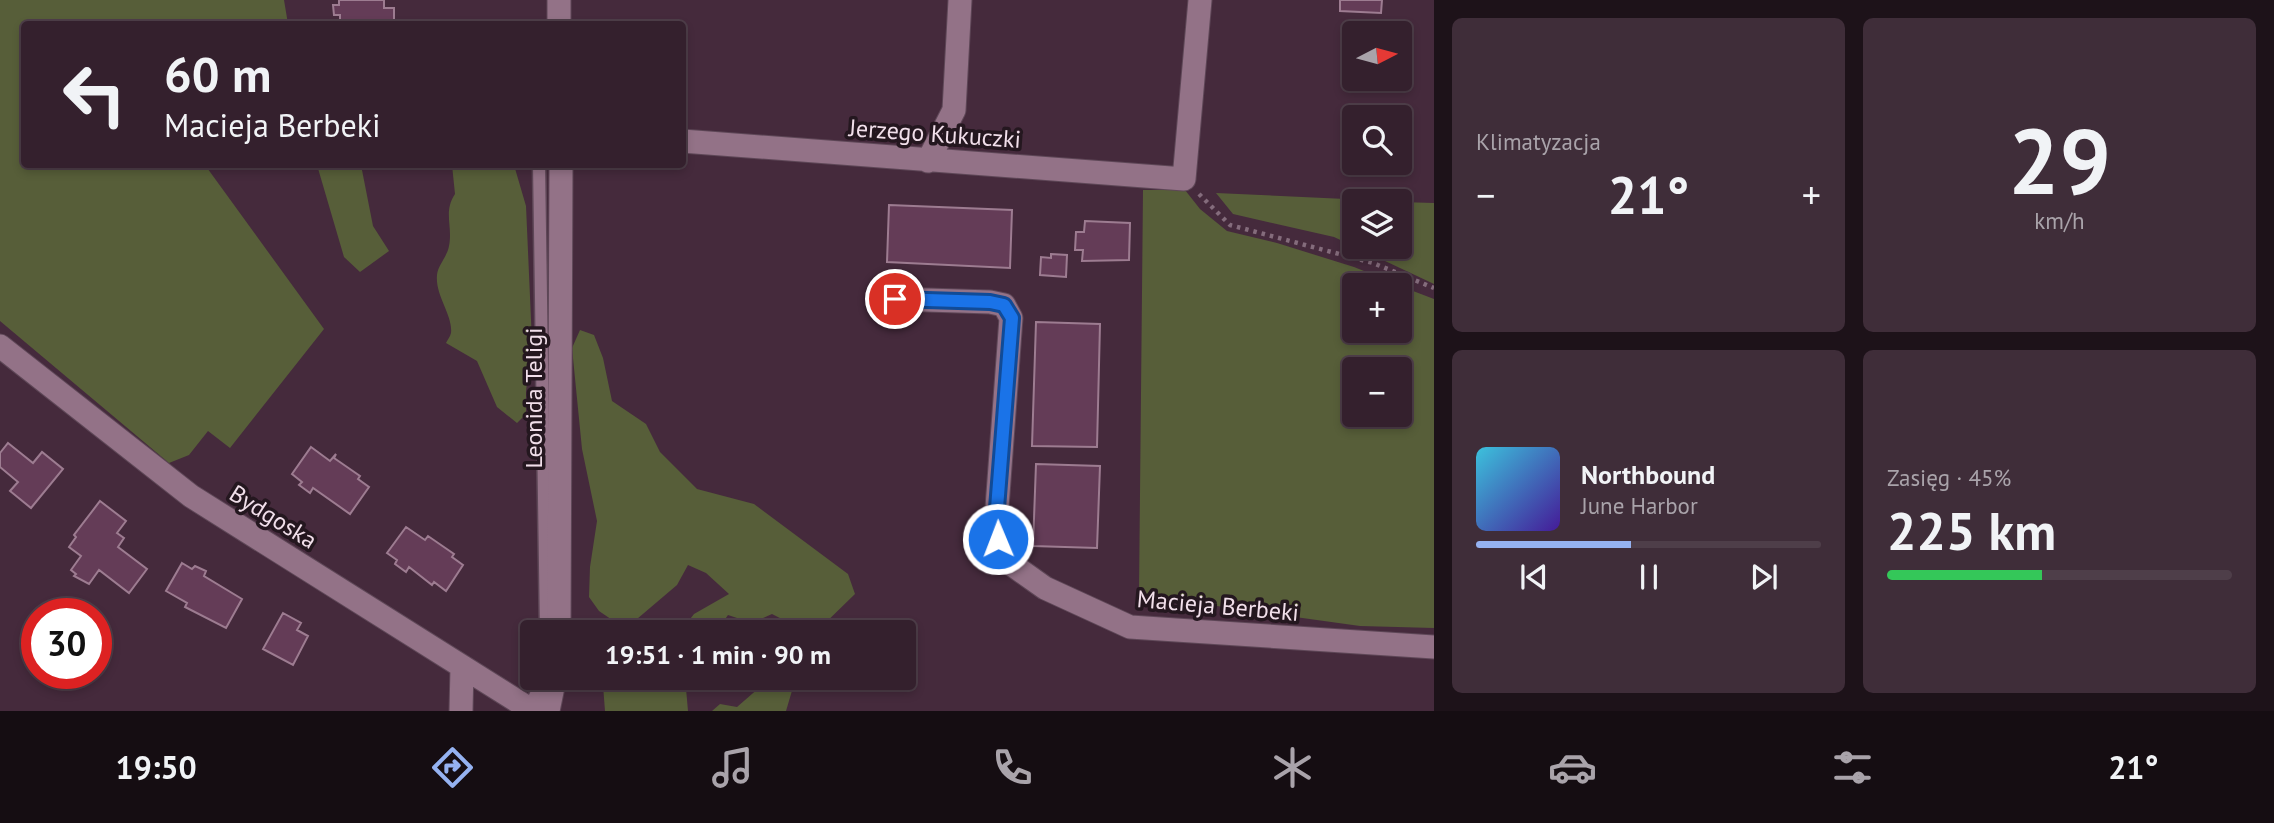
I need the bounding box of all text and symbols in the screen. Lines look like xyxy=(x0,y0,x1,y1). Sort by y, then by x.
north arrow xyxy=(1342,21,1412,91)
map controls xyxy=(1342,21,1412,427)
text: 60 m xyxy=(164,42,271,106)
icon: left xyxy=(49,49,140,140)
text: 29 xyxy=(2008,101,2111,219)
text: Macieja Berbeki xyxy=(164,104,381,146)
button: search xyxy=(1342,105,1412,175)
street label: Jerzego Kukuczki xyxy=(847,112,1022,155)
text: Klimatyzacja xyxy=(1476,127,1601,156)
text: 21° xyxy=(1608,161,1689,228)
text: − xyxy=(1476,170,1495,219)
text: + xyxy=(1802,170,1821,219)
button: layers xyxy=(1342,189,1412,259)
text: km/h xyxy=(2034,206,2085,235)
pin xyxy=(865,269,925,329)
button: + xyxy=(1342,273,1412,343)
icon: arrive xyxy=(876,280,914,318)
street label: Leonida Teligi xyxy=(518,327,549,469)
button: − xyxy=(1342,357,1412,427)
text: Northbound xyxy=(1581,458,1715,491)
text: Zasięg · 45% xyxy=(1887,463,2011,492)
street label: Bydgoska xyxy=(224,478,323,556)
text: June Harbor xyxy=(1581,491,1698,520)
text: 225 km xyxy=(1887,497,2056,564)
position arrow xyxy=(961,502,1035,576)
icon: previous xyxy=(1515,558,1553,596)
icon: pause xyxy=(1630,558,1668,596)
icon: next xyxy=(1745,558,1783,596)
street label: Macieja Berbeki xyxy=(1136,583,1300,628)
speed limit sign: 30 xyxy=(21,598,112,689)
text: 19:51 · 1 min · 90 m xyxy=(605,638,831,671)
icon: directions xyxy=(428,743,477,792)
icon: music xyxy=(708,743,757,792)
icon: phone xyxy=(988,743,1037,792)
icon: climate xyxy=(1268,743,1317,792)
icon: car xyxy=(1548,743,1597,792)
icon: filters xyxy=(1828,743,1877,792)
text: 19:50 xyxy=(116,746,197,788)
text: 21° xyxy=(2108,746,2158,788)

